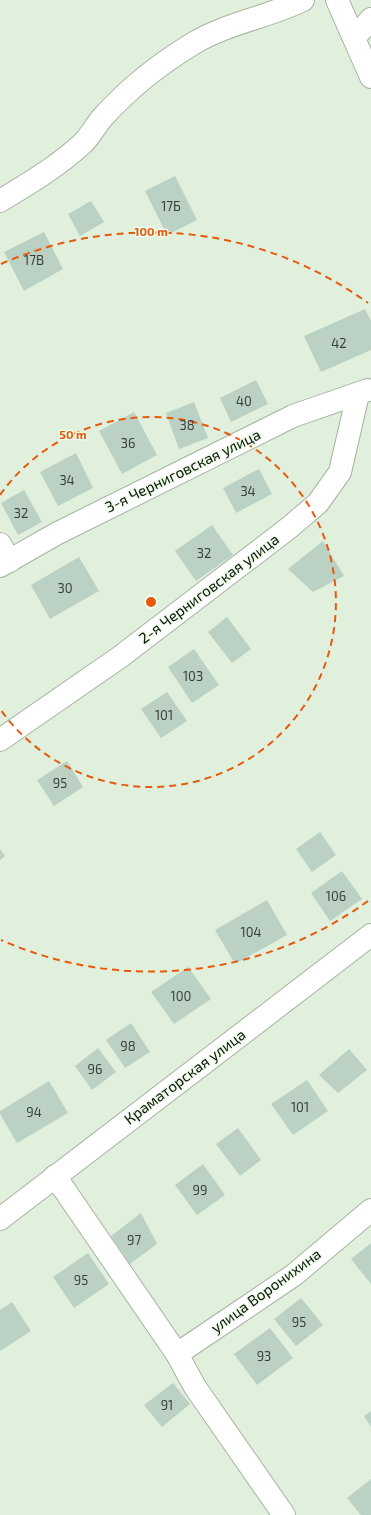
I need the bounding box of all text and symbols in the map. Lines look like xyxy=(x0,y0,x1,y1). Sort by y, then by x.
house number: 17Б xyxy=(161,198,181,214)
text: 100 m xyxy=(134,224,168,238)
house number: 17В xyxy=(24,252,44,268)
house number: 42 xyxy=(331,335,347,351)
house number: 40 xyxy=(236,393,252,409)
house number: 38 xyxy=(179,417,195,433)
street label: 3-я Черниговская улица xyxy=(102,425,264,517)
text: 50 m xyxy=(59,427,87,441)
house number: 36 xyxy=(121,435,135,451)
house number: 34 xyxy=(59,472,75,488)
house number: 34 xyxy=(240,483,256,499)
house number: 32 xyxy=(14,505,28,521)
street label: 2-я Черниговская улица xyxy=(135,530,283,648)
house number: 32 xyxy=(197,545,211,561)
house number: 30 xyxy=(57,580,73,596)
centre of rings xyxy=(144,595,158,609)
house number: 103 xyxy=(183,668,203,684)
house number: 101 xyxy=(155,707,173,723)
house number: 95 xyxy=(53,775,67,791)
house number: 106 xyxy=(326,888,346,904)
house number: 104 xyxy=(240,924,262,940)
house number: 100 xyxy=(171,988,191,1004)
street label: Краматорская улица xyxy=(120,1025,249,1128)
house number: 98 xyxy=(120,1038,136,1054)
house number: 96 xyxy=(88,1061,102,1077)
house number: 101 xyxy=(291,1099,309,1115)
house number: 94 xyxy=(26,1104,42,1120)
house number: 99 xyxy=(193,1182,207,1198)
house number: 97 xyxy=(127,1232,141,1248)
street label: улица Воронихина xyxy=(207,1244,325,1337)
house number: 95 xyxy=(74,1272,88,1288)
house number: 95 xyxy=(292,1314,306,1330)
house number: 93 xyxy=(257,1348,271,1364)
house number: 91 xyxy=(161,1397,173,1413)

